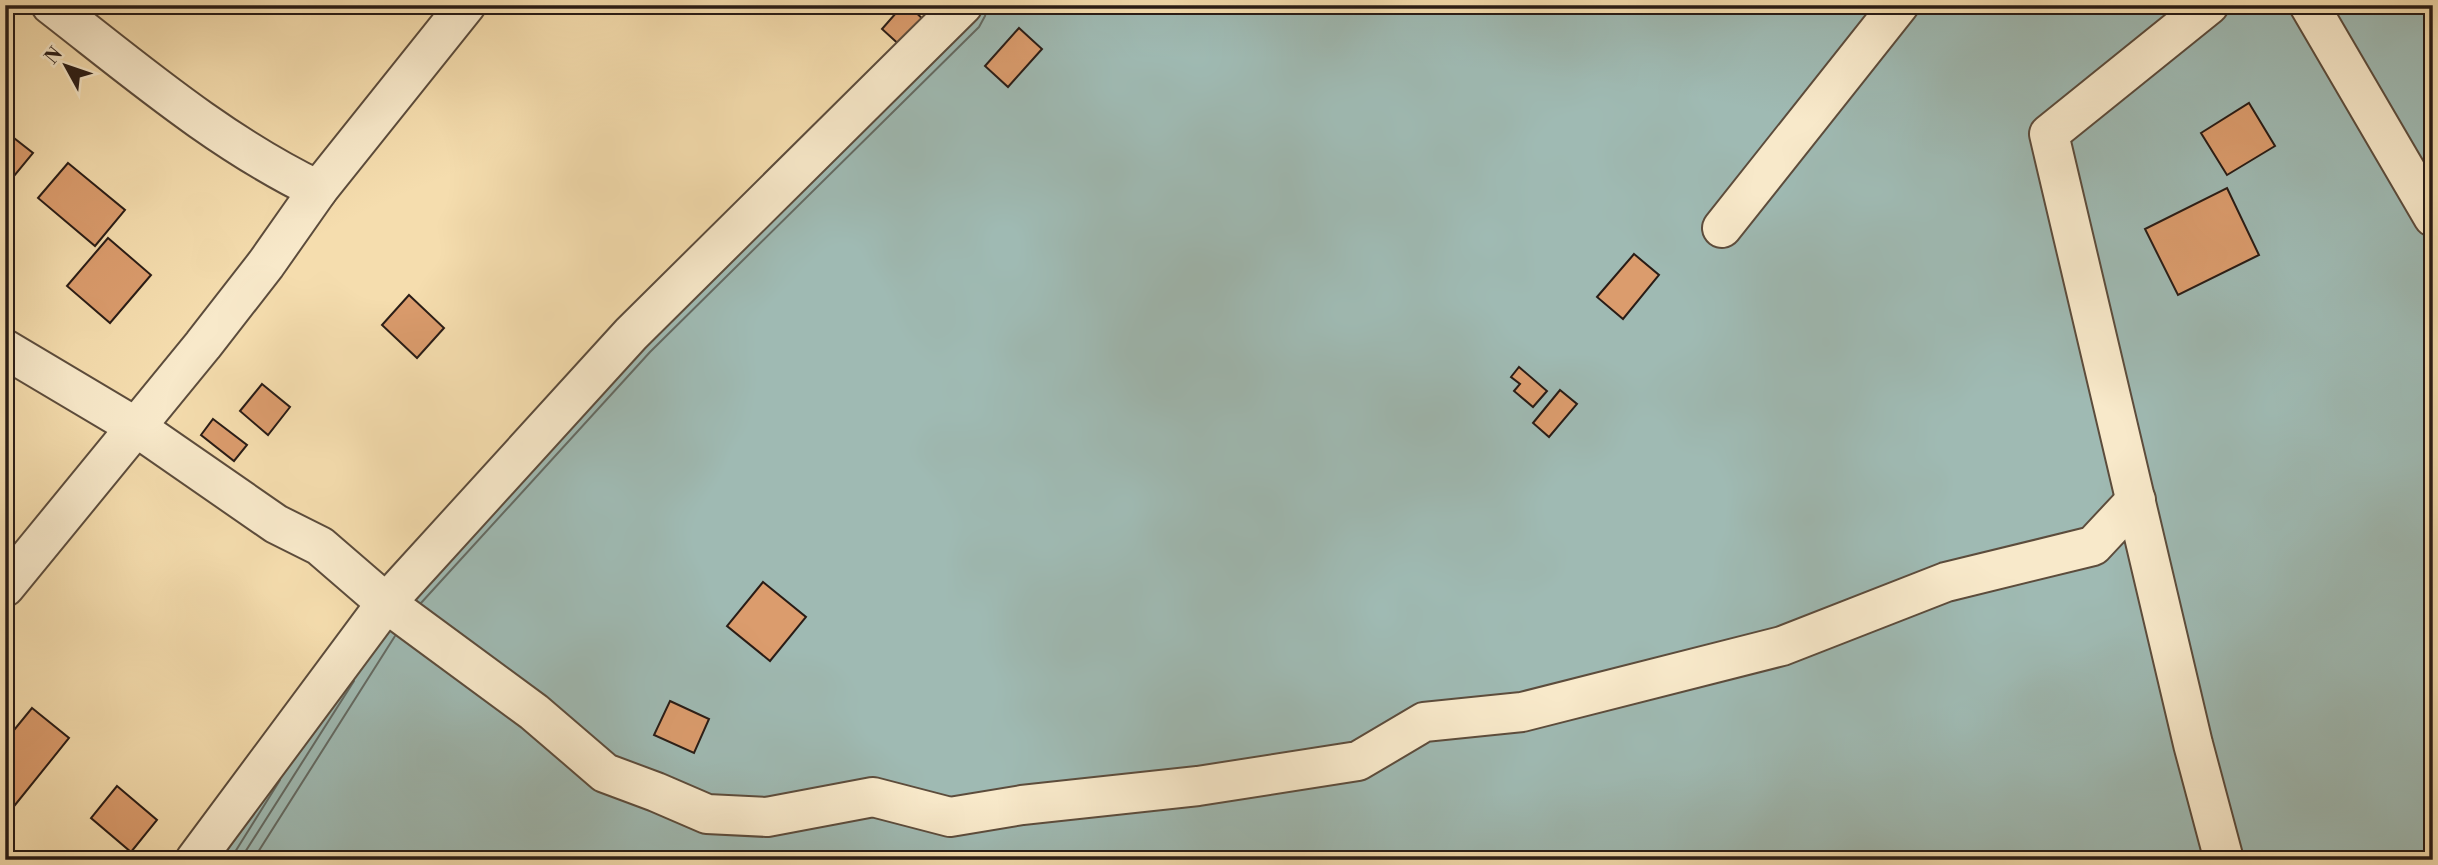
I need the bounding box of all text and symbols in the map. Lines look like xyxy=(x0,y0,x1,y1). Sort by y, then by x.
north arrow xyxy=(32,32,102,102)
text: N xyxy=(40,42,68,69)

